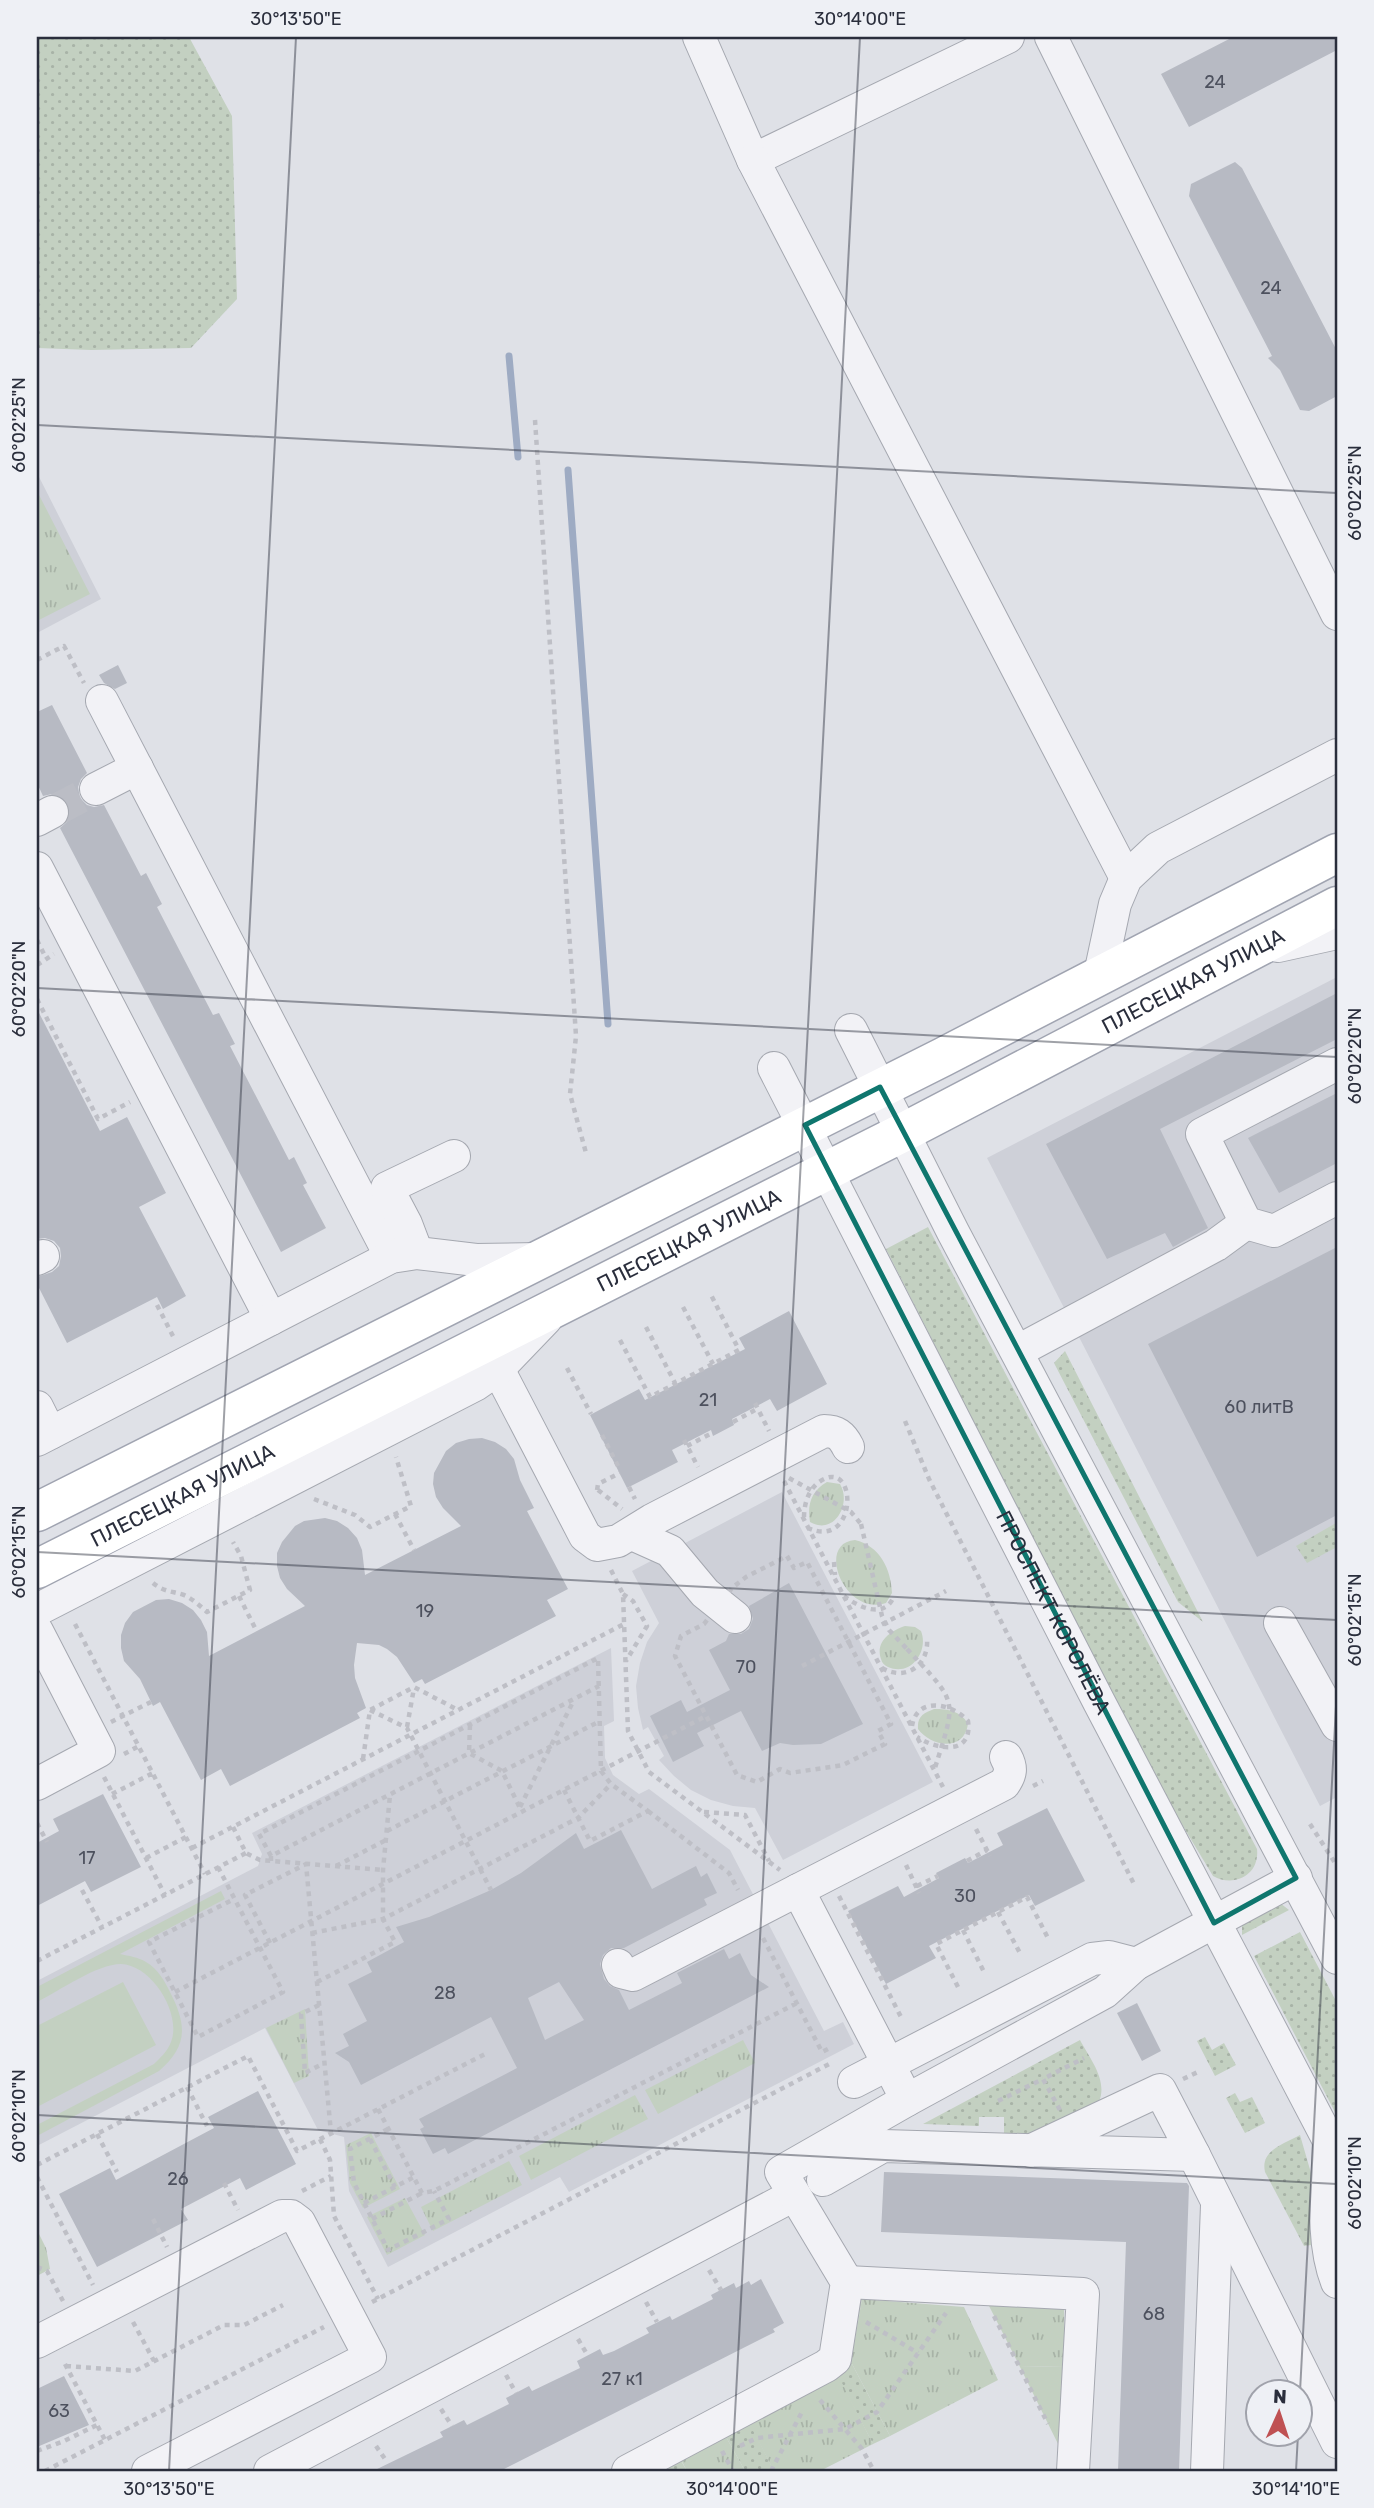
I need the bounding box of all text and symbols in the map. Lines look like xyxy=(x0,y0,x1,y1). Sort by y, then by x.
text: 30°13'50"E xyxy=(250,8,342,30)
text: 30°14'00"E xyxy=(814,8,906,30)
house number: 24 xyxy=(1204,71,1226,93)
house number: 24 xyxy=(1260,277,1282,299)
text: 60°02'25"N xyxy=(8,377,30,473)
text: 60°02'25"N xyxy=(1344,445,1366,541)
street label: ПЛЕСЕЦКАЯ УЛИЦА xyxy=(1097,923,1289,1039)
text: 60°02'20"N xyxy=(8,941,30,1037)
text: 60°02'20"N xyxy=(1344,1008,1366,1104)
street label: ПЛЕСЕЦКАЯ УЛИЦА xyxy=(592,1183,785,1297)
house number: 21 xyxy=(699,1389,717,1411)
house number: 60 литВ xyxy=(1224,1396,1294,1418)
street label: ПЛЕСЕЦКАЯ УЛИЦА xyxy=(86,1438,278,1552)
text: 60°02'15"N xyxy=(8,1506,30,1598)
street label: ПРОСПЕКТ КОРОЛЁВА xyxy=(991,1506,1116,1718)
text: 60°02'15"N xyxy=(1344,1574,1366,1666)
house number: 19 xyxy=(416,1600,434,1622)
house number: 70 xyxy=(736,1656,756,1678)
house number: 17 xyxy=(79,1847,95,1869)
house number: 30 xyxy=(954,1885,976,1907)
house number: 28 xyxy=(434,1982,456,2004)
text: 60°02'10"N xyxy=(8,2069,30,2163)
text: 60°02'10"N xyxy=(1344,2136,1366,2230)
house number: 26 xyxy=(167,2168,189,2190)
house number: 68 xyxy=(1143,2303,1165,2325)
house number: 27 к1 xyxy=(601,2368,643,2390)
north arrow xyxy=(1244,2378,1314,2448)
text: N xyxy=(1272,2385,1287,2408)
house number: 63 xyxy=(48,2400,70,2422)
text: 30°13'50"E xyxy=(123,2478,215,2500)
text: 30°14'00"E xyxy=(686,2478,778,2500)
text: 30°14'10"E xyxy=(1252,2478,1340,2500)

